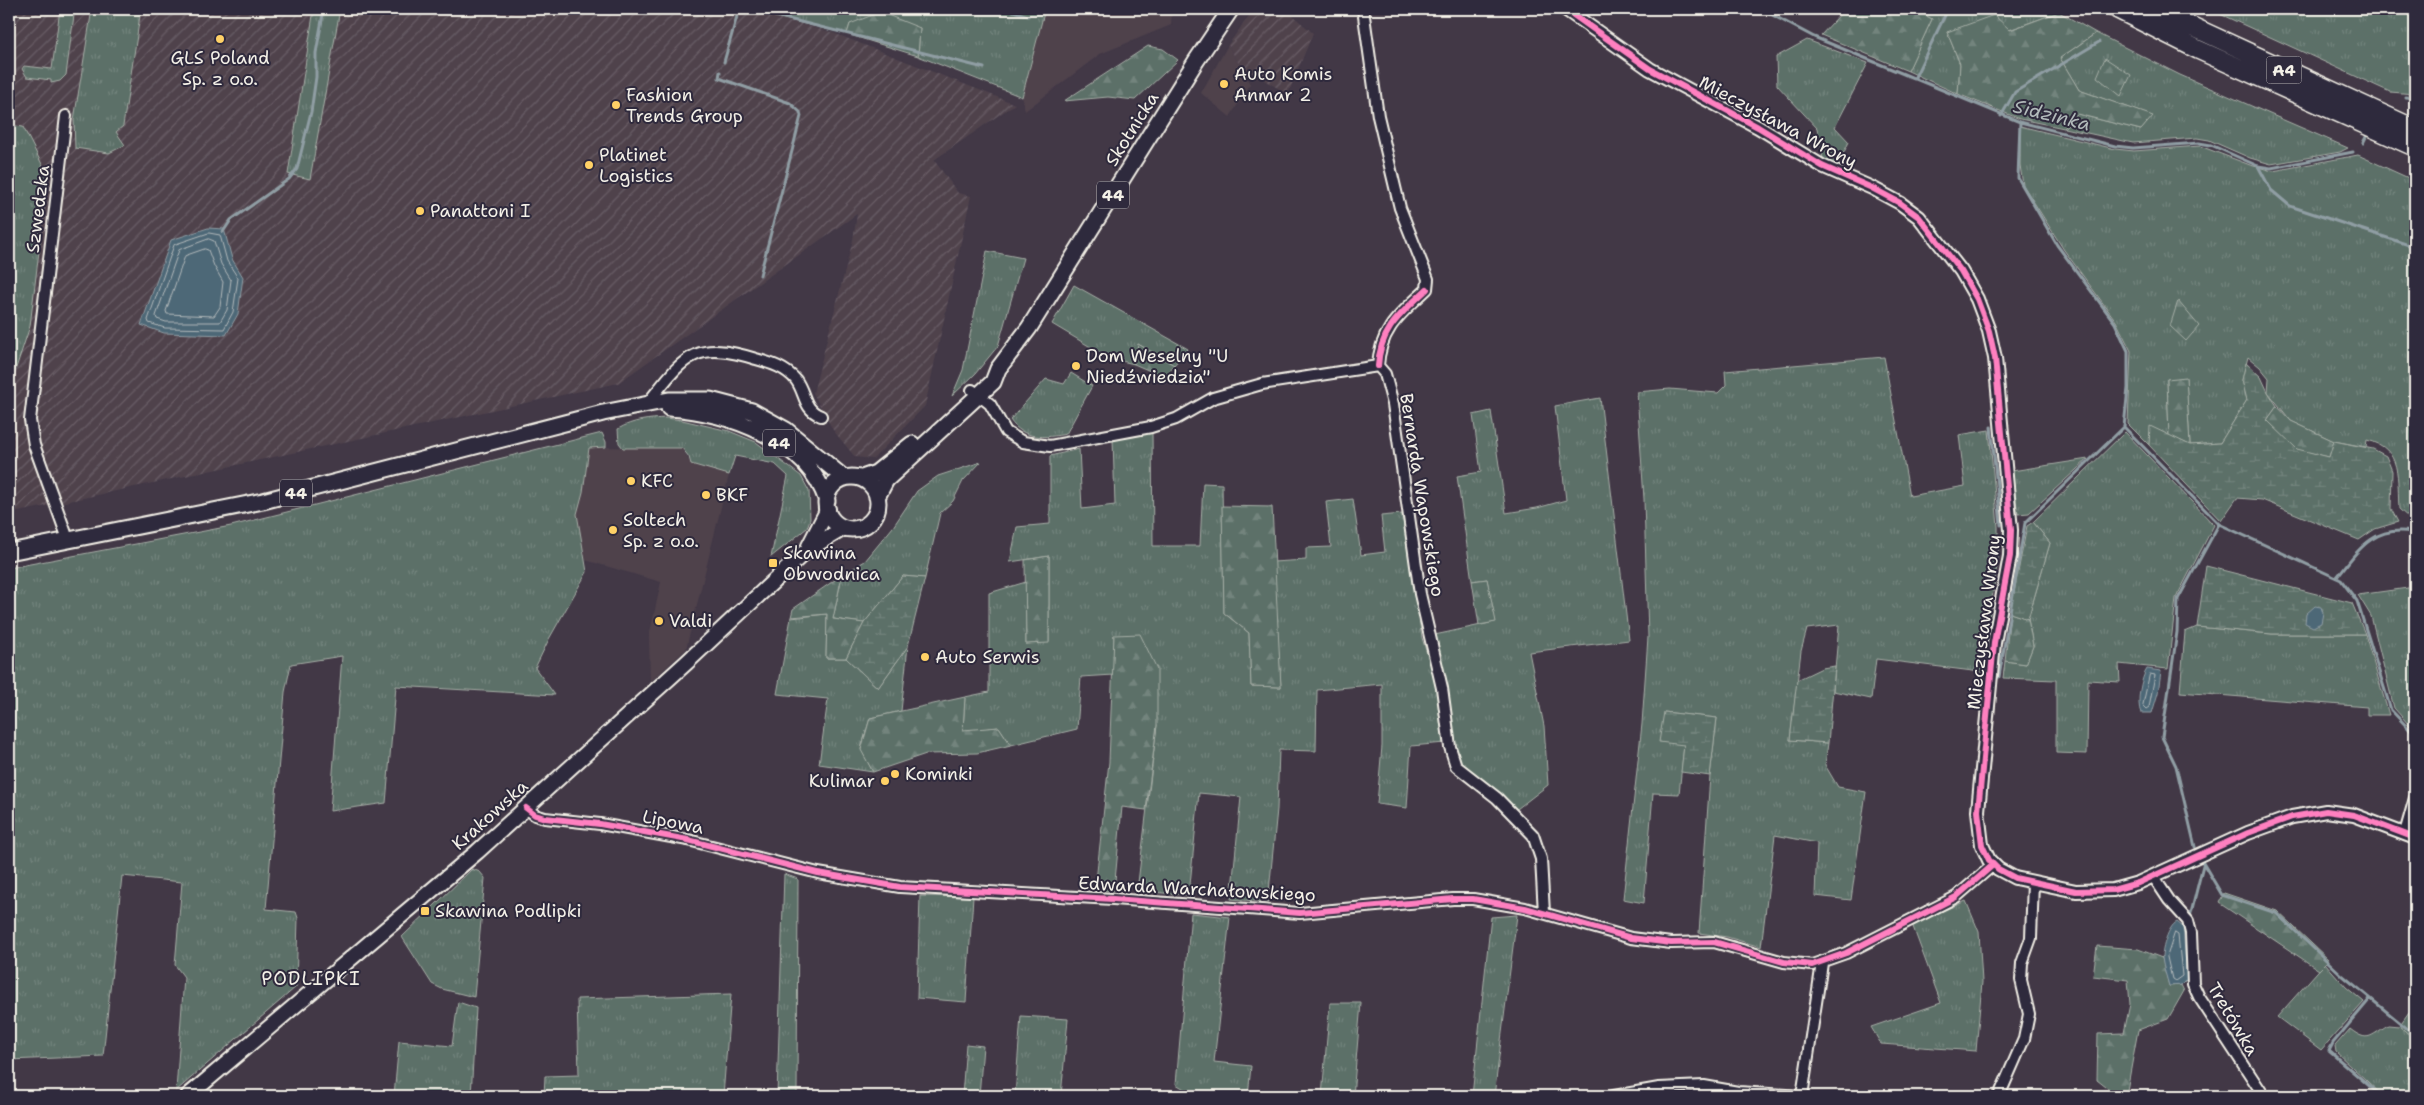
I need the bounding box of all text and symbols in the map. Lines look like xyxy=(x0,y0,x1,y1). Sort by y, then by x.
marker: GLS Poland Sp. z o.o. xyxy=(214,33,226,45)
place label: GLS Poland Sp. z o.o. xyxy=(170,46,270,91)
road number: A4 xyxy=(2266,56,2302,84)
place label: Auto Komis Anmar 2 xyxy=(1234,62,1332,107)
street label: Mieczysława Wrony xyxy=(1695,70,1861,174)
marker: Auto Komis Anmar 2 xyxy=(1218,78,1230,90)
place label: Fashion Trends Group xyxy=(626,83,743,128)
street label: Skotnicka xyxy=(1100,87,1164,171)
water label: Sidzinka xyxy=(2011,93,2093,137)
marker: Fashion Trends Group xyxy=(610,99,622,111)
place label: Platinet Logistics xyxy=(599,143,674,188)
marker: Platinet Logistics xyxy=(583,159,595,171)
street label: Szwedzka xyxy=(21,164,55,254)
road number: 44 xyxy=(1097,182,1129,208)
place label: Panattoni I xyxy=(430,199,530,223)
marker: Panattoni I xyxy=(414,205,426,217)
place label: Dom Weselny "U Niedźwiedzia" xyxy=(1086,344,1228,389)
marker: Dom Weselny "U Niedźwiedzia" xyxy=(1070,360,1082,372)
street label: Bernarda Wapowskiego xyxy=(1394,392,1450,598)
road number: 44 xyxy=(763,429,795,456)
place label: KFC xyxy=(641,469,673,493)
marker: KFC xyxy=(625,475,637,487)
road number: 44 xyxy=(280,479,312,506)
place label: BKF xyxy=(716,483,748,507)
marker: BKF xyxy=(700,489,712,501)
place label: Soltech Sp. z o.o. xyxy=(623,508,699,553)
marker: Soltech Sp. z o.o. xyxy=(607,524,619,536)
street label: Mieczysława Wrony xyxy=(1961,533,2007,711)
place label: Skawina Obwodnica xyxy=(783,541,880,586)
marker: Skawina Obwodnica xyxy=(767,557,779,569)
place label: Valdi xyxy=(669,609,712,633)
marker: Valdi xyxy=(653,615,665,627)
place label: Auto Serwis xyxy=(935,645,1040,669)
marker: Auto Serwis xyxy=(919,651,931,663)
place label: Kominki xyxy=(905,762,973,786)
marker: Kominki xyxy=(889,768,901,780)
place label: Kulimar xyxy=(809,769,875,793)
street label: Krakowska xyxy=(447,774,533,856)
marker: Kulimar xyxy=(879,775,891,787)
street label: Lipowa xyxy=(640,804,706,840)
street label: Edwarda Warchałowskiego xyxy=(1078,871,1316,907)
place label: Skawina Podlipki xyxy=(435,899,582,923)
marker: Skawina Podlipki xyxy=(419,905,431,917)
district label: PODLIPKI xyxy=(261,966,361,991)
street label: Tretówka xyxy=(2202,978,2264,1060)

